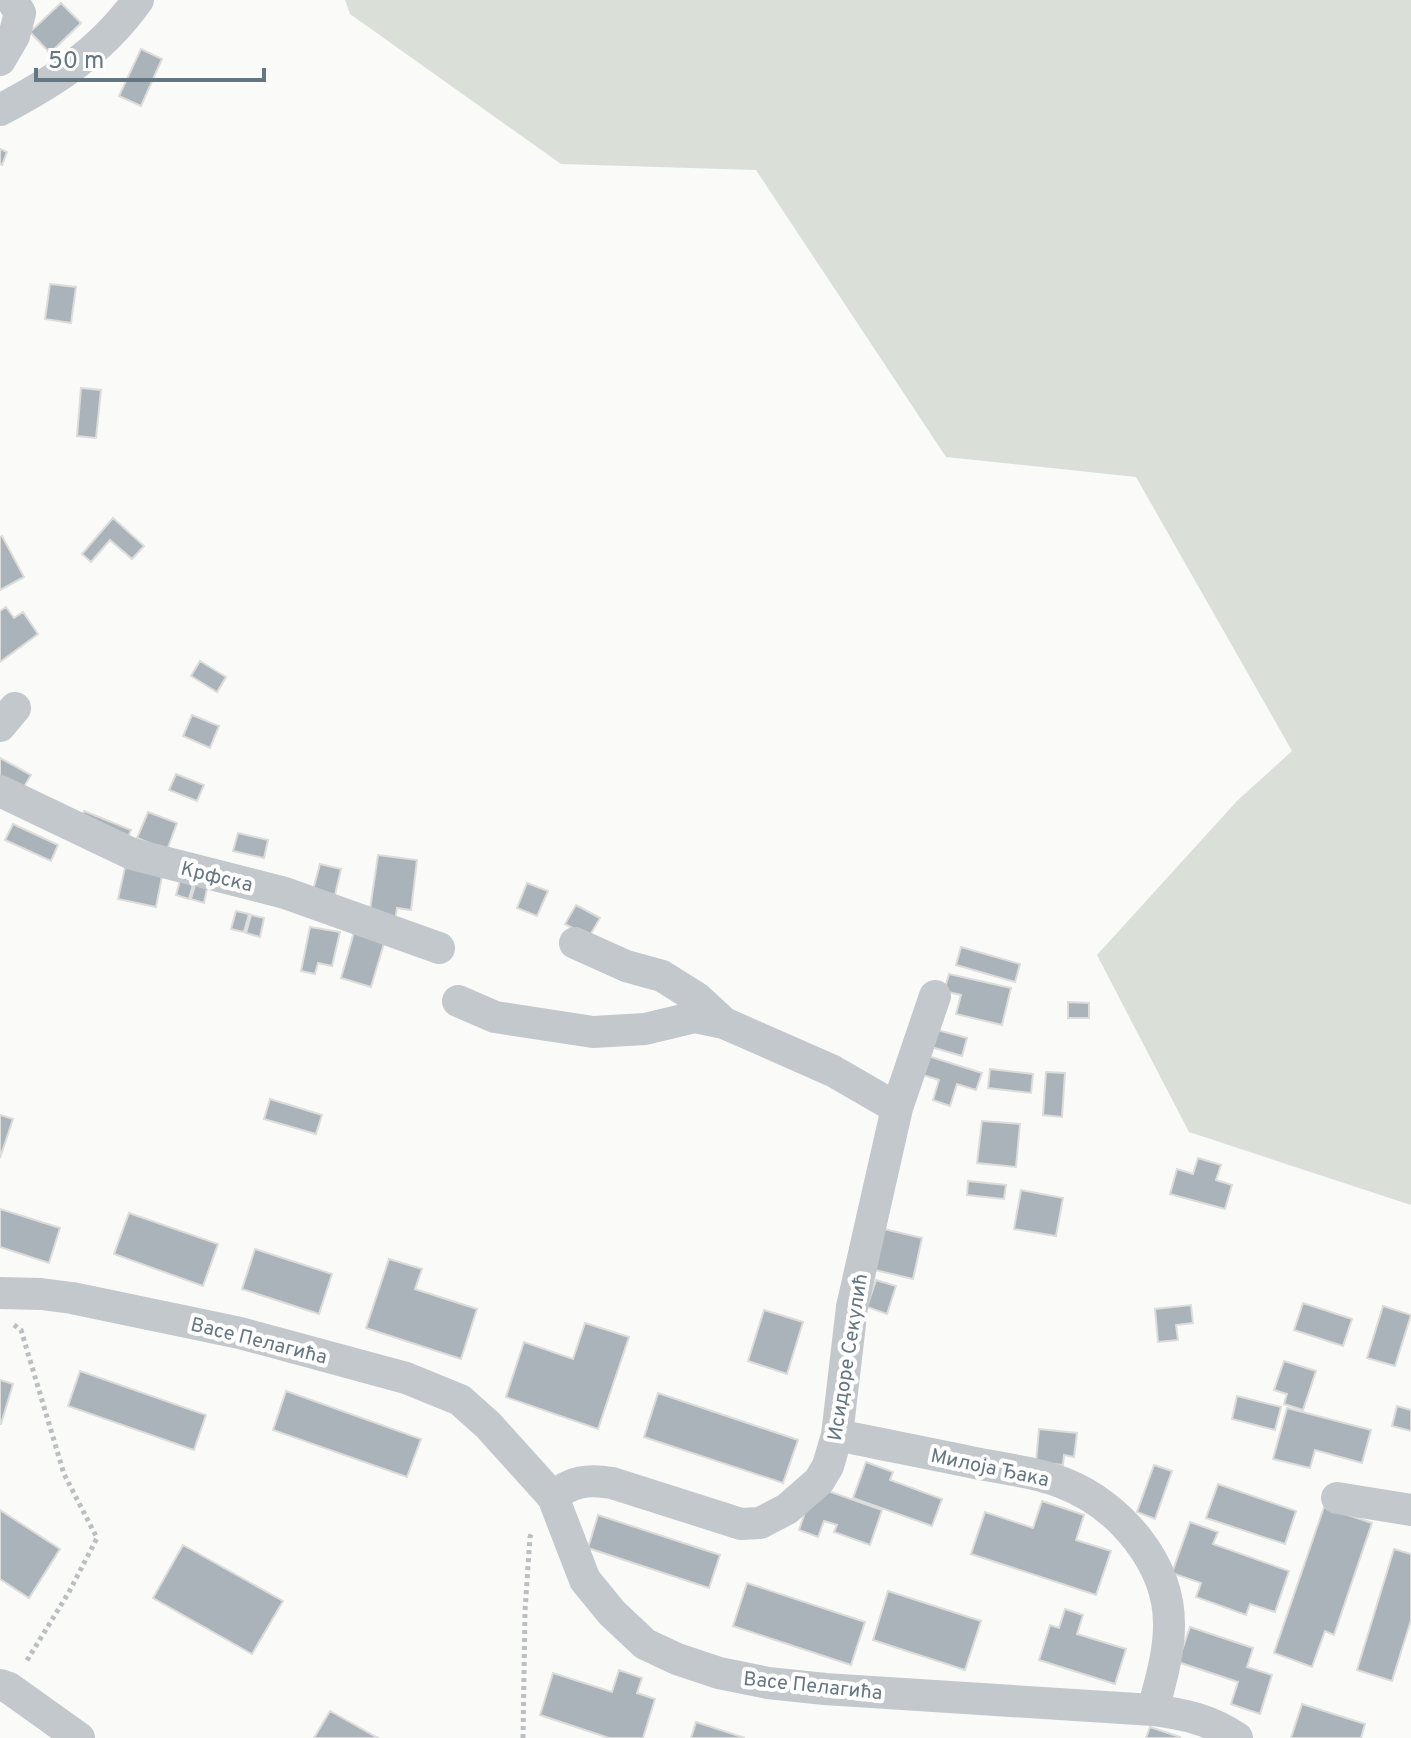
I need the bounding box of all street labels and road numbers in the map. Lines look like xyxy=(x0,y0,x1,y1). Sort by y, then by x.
street label: Крфска xyxy=(178,856,255,899)
street label: Исидоре Секулић xyxy=(823,1272,875,1443)
street label: Васе Пелагића xyxy=(188,1312,329,1371)
street label: Милоја Ђака xyxy=(928,1444,1051,1494)
street label: Васе Пелагића xyxy=(742,1667,884,1707)

